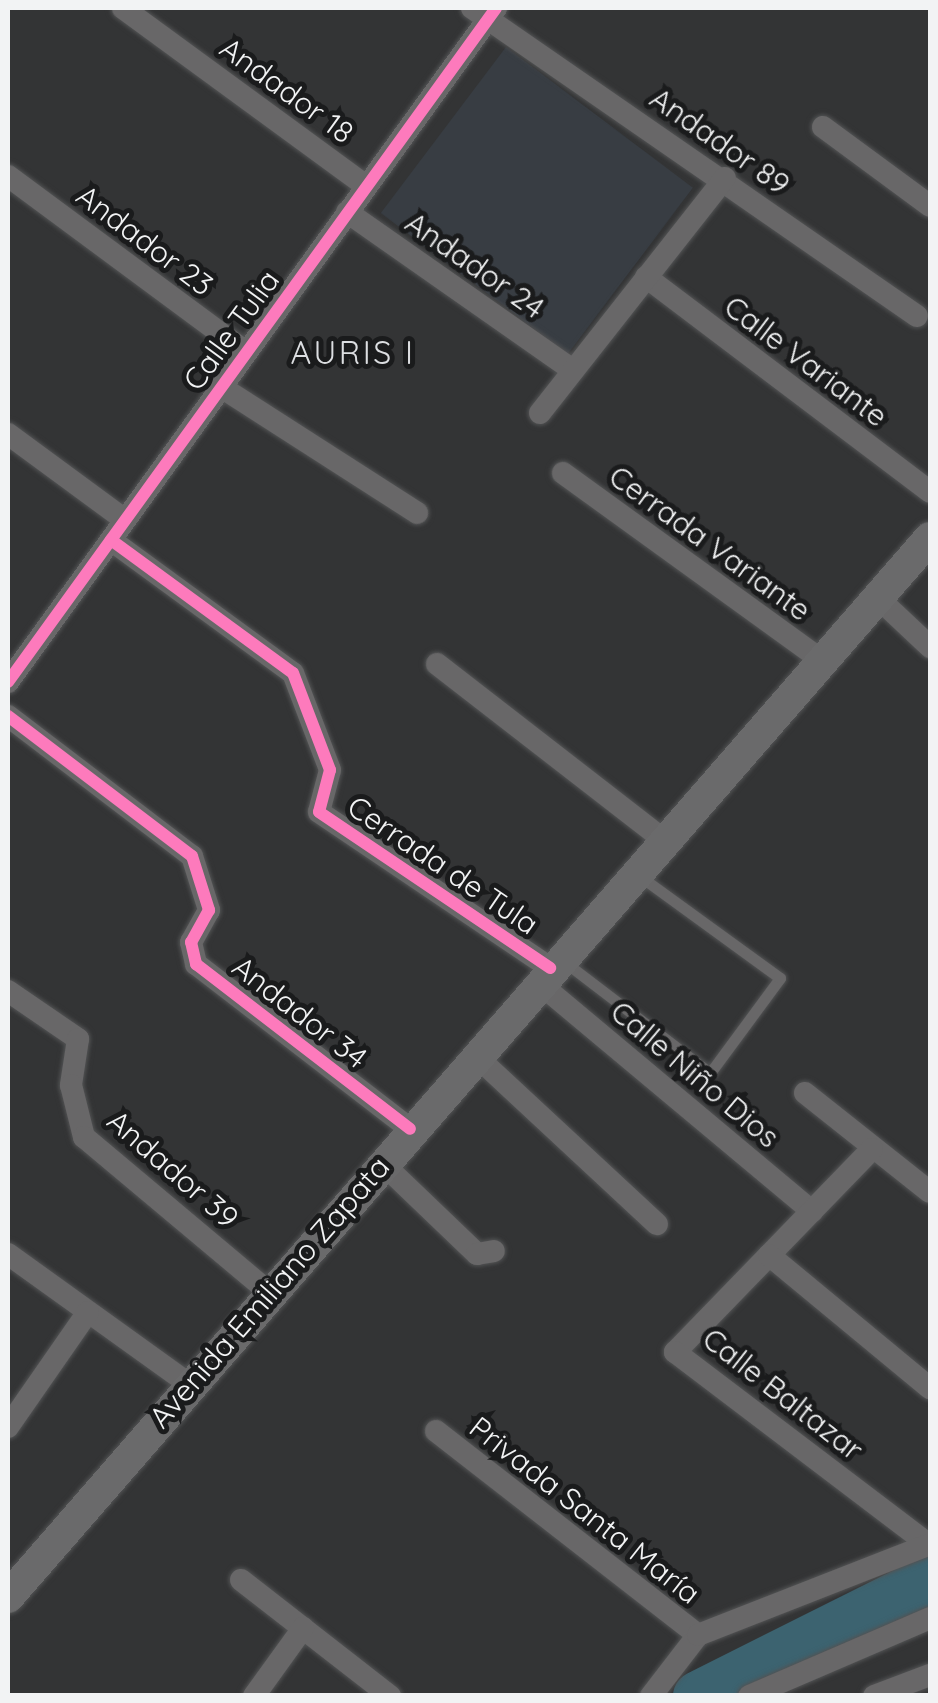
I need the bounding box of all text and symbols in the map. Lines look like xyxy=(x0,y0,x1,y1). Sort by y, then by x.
street label: Andador 18 xyxy=(213,29,361,151)
street label: Andador 89 xyxy=(643,80,797,202)
street label: Andador 23 xyxy=(70,177,220,303)
street label: Andador 24 xyxy=(399,204,551,326)
street label: Calle Tulia xyxy=(175,263,287,397)
street label: Calle Variante xyxy=(717,288,895,434)
district label: AURIS I xyxy=(291,333,415,371)
street label: Cerrada Variante xyxy=(602,458,818,628)
street label: Cerrada de Tula xyxy=(341,788,545,942)
street label: Andador 34 xyxy=(226,948,374,1076)
street label: Calle Niño Dios xyxy=(604,993,786,1155)
street label: Andador 39 xyxy=(100,1102,246,1236)
street label: Avenida Emiliano Zapata xyxy=(141,1149,397,1435)
street label: Calle Baltazar xyxy=(696,1320,870,1468)
street label: Privada Santa María xyxy=(463,1409,707,1611)

